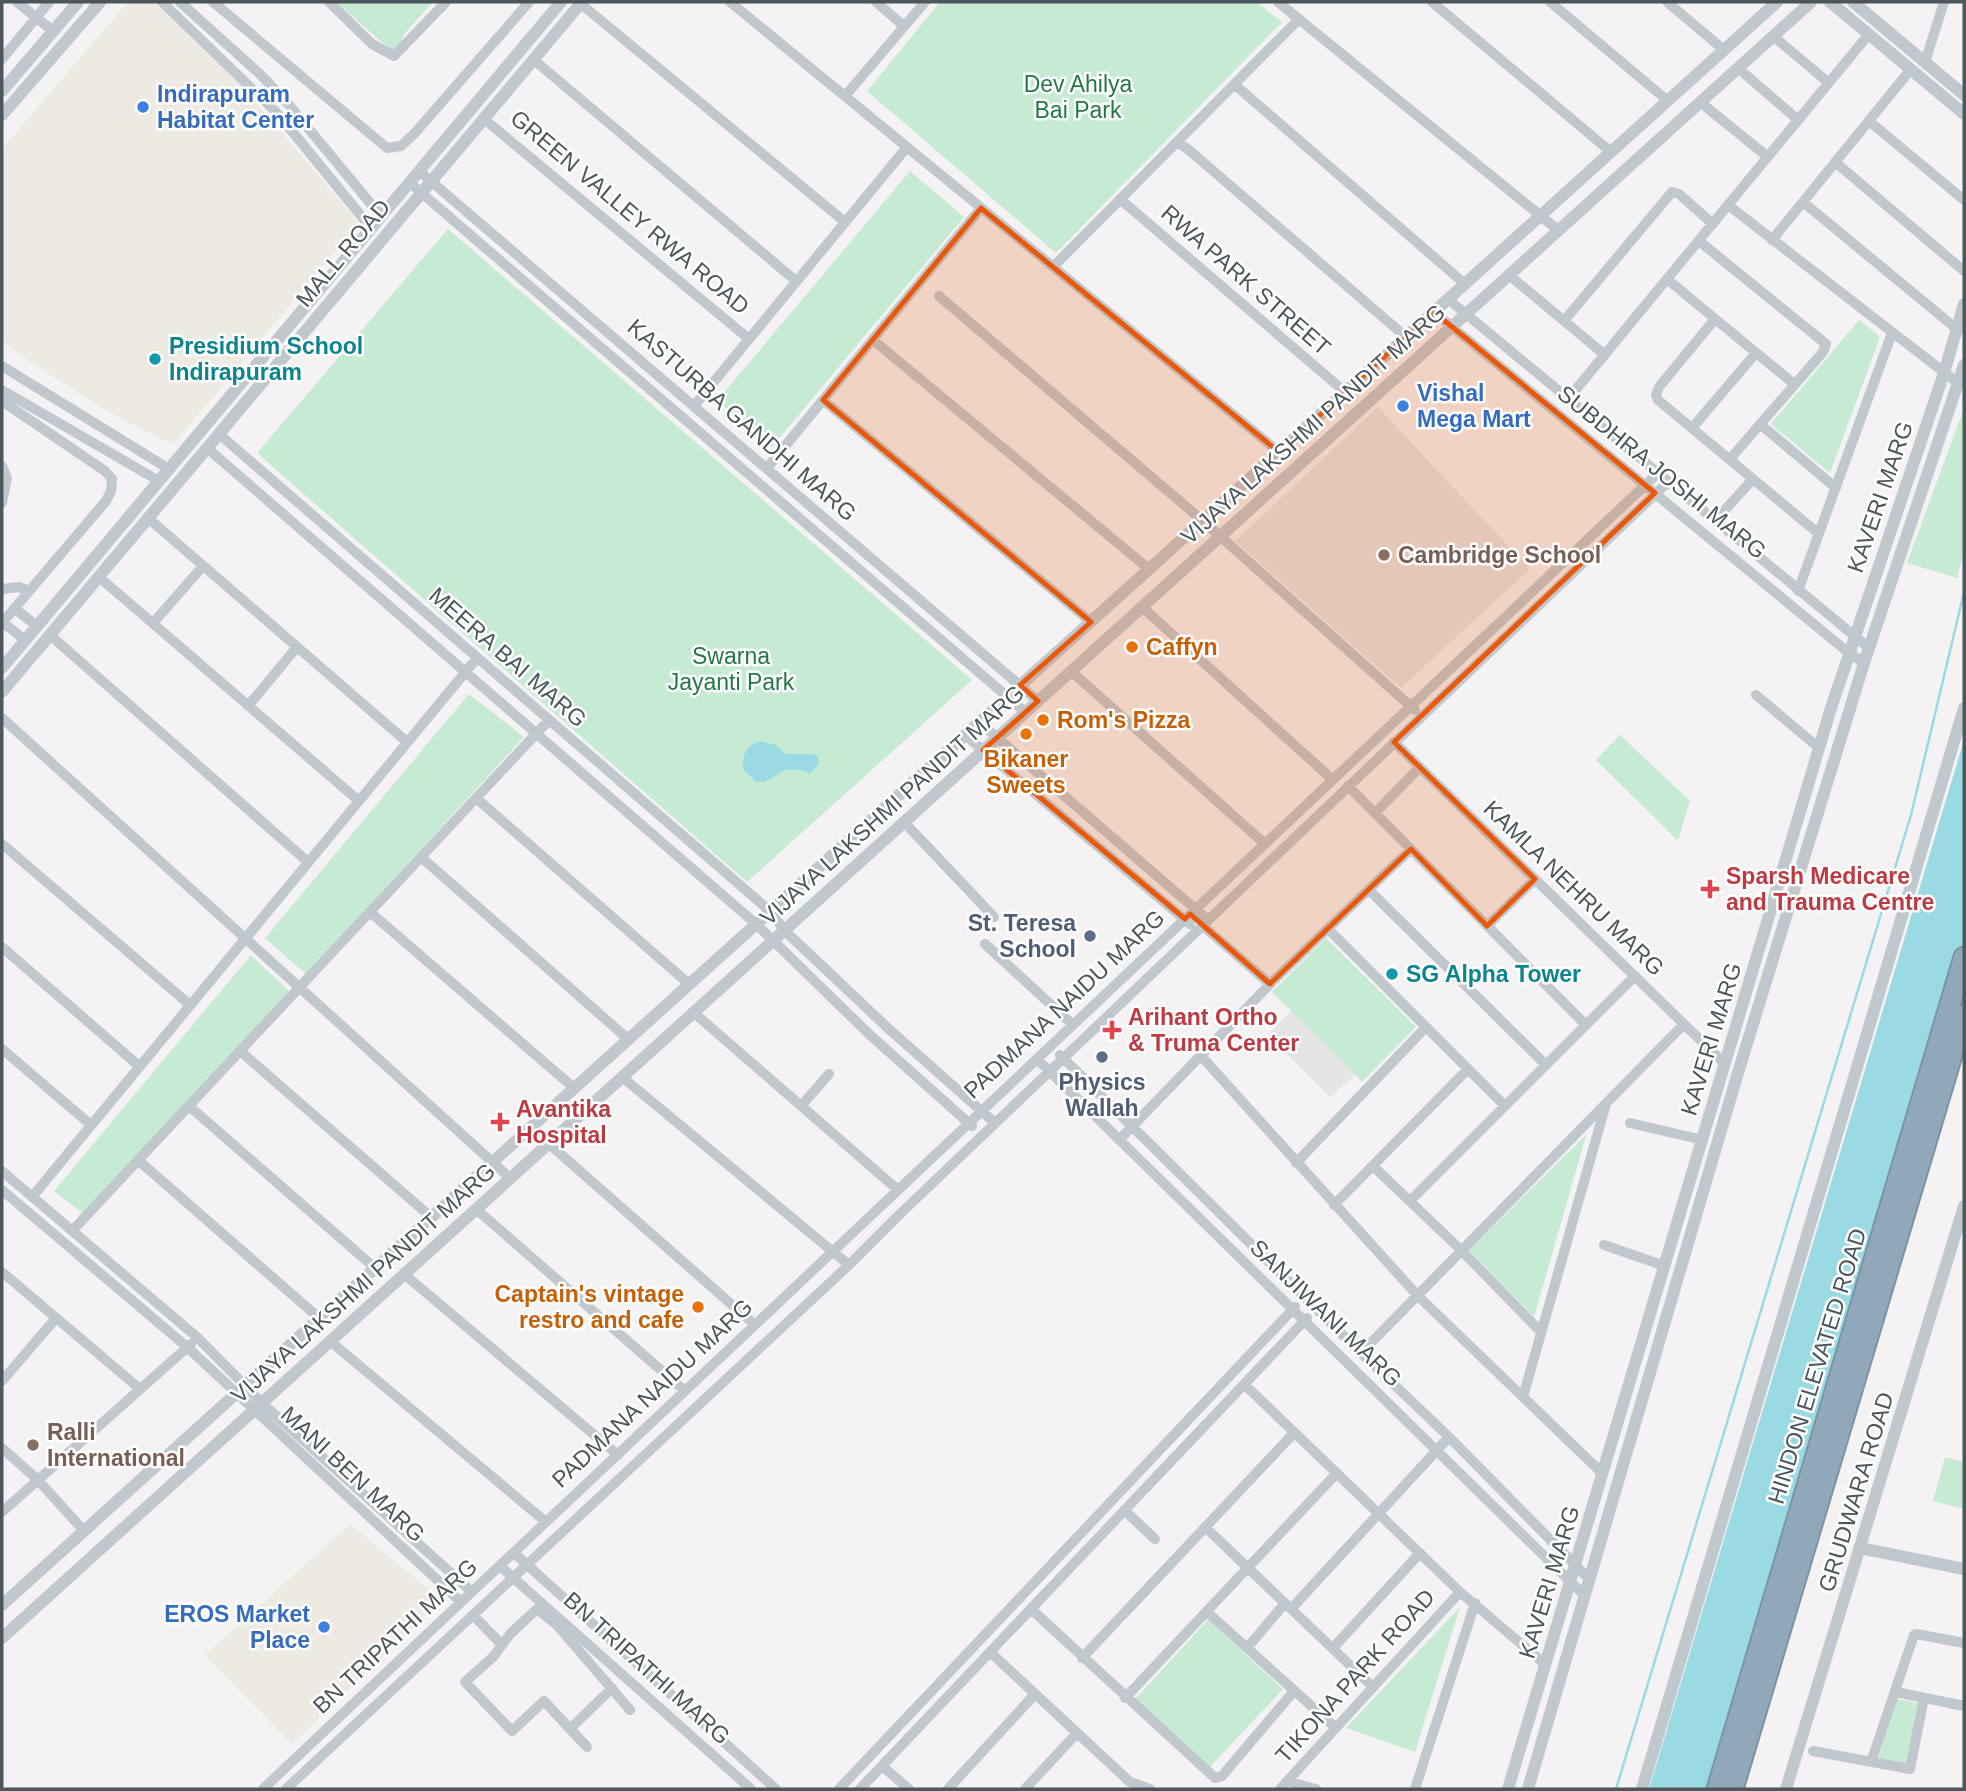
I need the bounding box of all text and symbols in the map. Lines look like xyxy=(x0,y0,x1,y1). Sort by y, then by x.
park label: Dev Ahilya Bai Park xyxy=(1024,71,1133,123)
place label: Indirapuram Habitat Center xyxy=(157,81,314,133)
marker: Indirapuram Habitat Center xyxy=(135,99,151,115)
street label: GREEN VALLEY RWA ROAD xyxy=(505,105,755,319)
street label: MALL ROAD xyxy=(291,194,395,312)
street label: RWA PARK STREET xyxy=(1156,199,1336,361)
street label: VIJAYA LAKSHMI PANDIT MARG xyxy=(1176,299,1450,549)
street label: KASTURBA GANDHI MARG xyxy=(623,314,861,526)
place label: Presidium School Indirapuram xyxy=(169,333,363,385)
marker: Presidium School Indirapuram xyxy=(147,351,163,367)
place label: Vishal Mega Mart xyxy=(1417,380,1531,432)
street label: SUBDHRA JOSHI MARG xyxy=(1553,380,1771,564)
marker: Vishal Mega Mart xyxy=(1395,398,1411,414)
street label: KAVERI MARG xyxy=(1842,418,1918,576)
place label: Cambridge School xyxy=(1398,542,1601,568)
marker: Cambridge School xyxy=(1376,547,1392,563)
street label: MEERA BAI MARG xyxy=(424,582,592,732)
place label: Caffyn xyxy=(1146,634,1218,660)
marker: Caffyn xyxy=(1124,639,1140,655)
park label: Swarna Jayanti Park xyxy=(668,643,795,695)
street label: VIJAYA LAKSHMI PANDIT MARG xyxy=(755,680,1029,930)
place label: Rom's Pizza xyxy=(1057,707,1190,733)
marker: Rom's Pizza xyxy=(1035,712,1051,728)
marker: Bikaner Sweets xyxy=(1018,726,1034,742)
place label: Bikaner Sweets xyxy=(984,746,1068,798)
street label: KAMLA NEHRU MARG xyxy=(1479,795,1669,981)
place label: Sparsh Medicare and Trauma Centre xyxy=(1726,863,1934,915)
marker: Sparsh Medicare and Trauma Centre xyxy=(1700,879,1720,899)
street label: PADMANA NAIDU MARG xyxy=(959,904,1169,1104)
place label: St. Teresa School xyxy=(968,910,1076,962)
marker: St. Teresa School xyxy=(1082,928,1098,944)
street label: KAVERI MARG xyxy=(1675,960,1747,1118)
place label: SG Alpha Tower xyxy=(1406,961,1581,987)
marker: SG Alpha Tower xyxy=(1384,966,1400,982)
place label: Arihant Ortho & Truma Center xyxy=(1128,1004,1299,1056)
marker: Arihant Ortho & Truma Center xyxy=(1102,1020,1122,1040)
marker: Physics Wallah xyxy=(1094,1049,1110,1065)
place label: Physics Wallah xyxy=(1059,1069,1145,1121)
place label: Avantika Hospital xyxy=(516,1096,611,1148)
marker: Avantika Hospital xyxy=(490,1112,510,1132)
street label: VIJAYA LAKSHMI PANDIT MARG xyxy=(226,1158,500,1408)
street label: HINDON ELEVATED ROAD xyxy=(1763,1225,1871,1507)
street label: SANJIWANI MARG xyxy=(1245,1234,1407,1392)
place label: Captain's vintage restro and cafe xyxy=(494,1281,684,1333)
street label: PADMANA NAIDU MARG xyxy=(547,1293,757,1493)
marker: Captain's vintage restro and cafe xyxy=(690,1299,706,1315)
street label: GRUDWARA ROAD xyxy=(1813,1389,1899,1595)
street label: MANI BEN MARG xyxy=(276,1401,430,1547)
place label: Ralli International xyxy=(47,1419,185,1471)
marker: Ralli International xyxy=(25,1437,41,1453)
street label: KAVERI MARG xyxy=(1513,1503,1585,1661)
street label: BN TRIPATHI MARG xyxy=(308,1553,482,1719)
street label: TIKONA PARK ROAD xyxy=(1270,1584,1440,1768)
street label: BN TRIPATHI MARG xyxy=(559,1587,735,1749)
place label: EROS Market Place xyxy=(164,1601,310,1653)
marker: EROS Market Place xyxy=(316,1619,332,1635)

